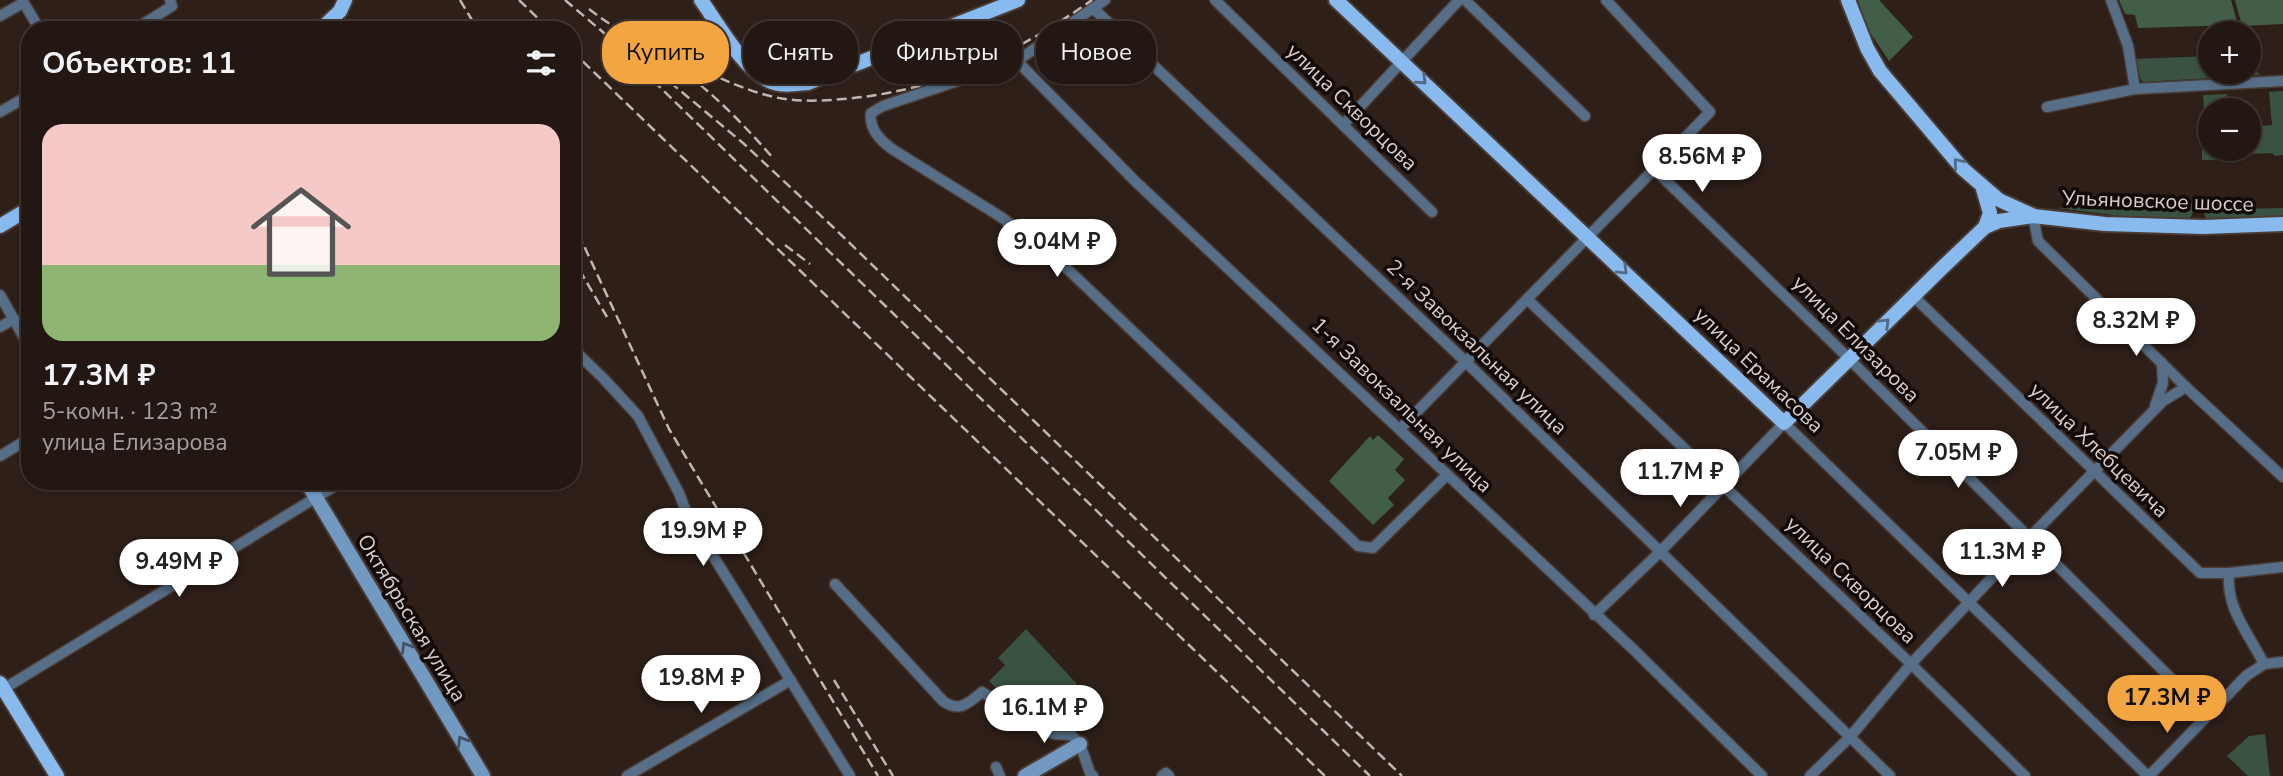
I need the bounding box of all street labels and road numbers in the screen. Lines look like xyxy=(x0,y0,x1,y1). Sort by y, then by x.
street label: улица Скворцова xyxy=(1280,37,1424,177)
street label: Ульяновское шоссе xyxy=(2061,184,2254,218)
street label: 2-я Завокзальная улица xyxy=(1380,253,1574,441)
street label: улица Елизарова xyxy=(1786,269,1926,409)
street label: улица Ерамасова xyxy=(1688,301,1830,439)
street label: 1-я Завокзальная улица xyxy=(1305,311,1499,499)
street label: улица Хлебцевича xyxy=(2023,376,2175,524)
street label: улица Скворцова xyxy=(1779,510,1923,650)
street label: Октябрьская улица xyxy=(351,529,473,707)

